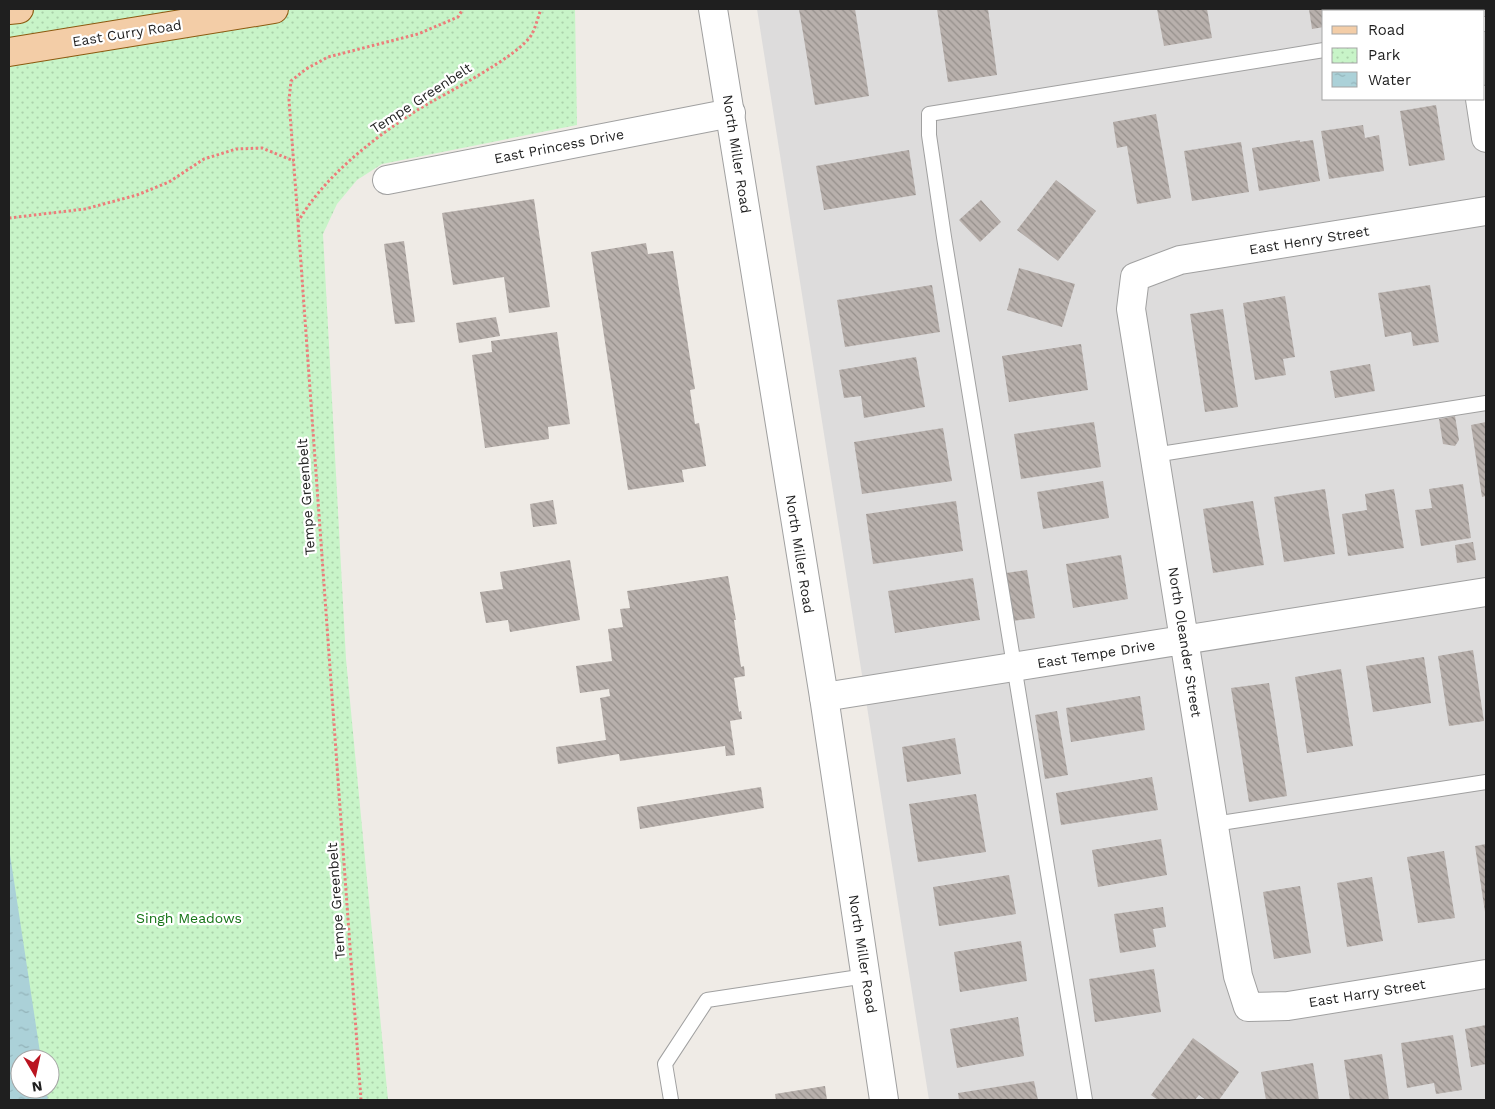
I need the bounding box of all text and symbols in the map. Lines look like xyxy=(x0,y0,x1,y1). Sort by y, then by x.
legend xyxy=(1322,10,1485,100)
street label: East Curry Road xyxy=(71,16,183,50)
text: Road xyxy=(1368,21,1405,39)
text: Park xyxy=(1368,46,1401,64)
street label: Tempe Greenbelt xyxy=(368,59,475,137)
text: Water xyxy=(1368,71,1411,89)
street label: North Miller Road xyxy=(720,94,754,214)
street label: East Princess Drive xyxy=(493,126,625,166)
street label: East Henry Street xyxy=(1248,223,1370,257)
street label: Tempe Greenbelt xyxy=(294,438,318,556)
street label: North Miller Road xyxy=(783,494,817,614)
street label: North Oleander Street xyxy=(1165,566,1205,718)
street label: East Tempe Drive xyxy=(1036,637,1156,671)
street label: Tempe Greenbelt xyxy=(324,842,348,960)
street label: North Miller Road xyxy=(846,894,880,1014)
park label: Singh Meadows xyxy=(136,910,242,926)
street label: East Harry Street xyxy=(1307,976,1427,1010)
north arrow xyxy=(10,1049,60,1099)
text: N xyxy=(31,1078,43,1096)

